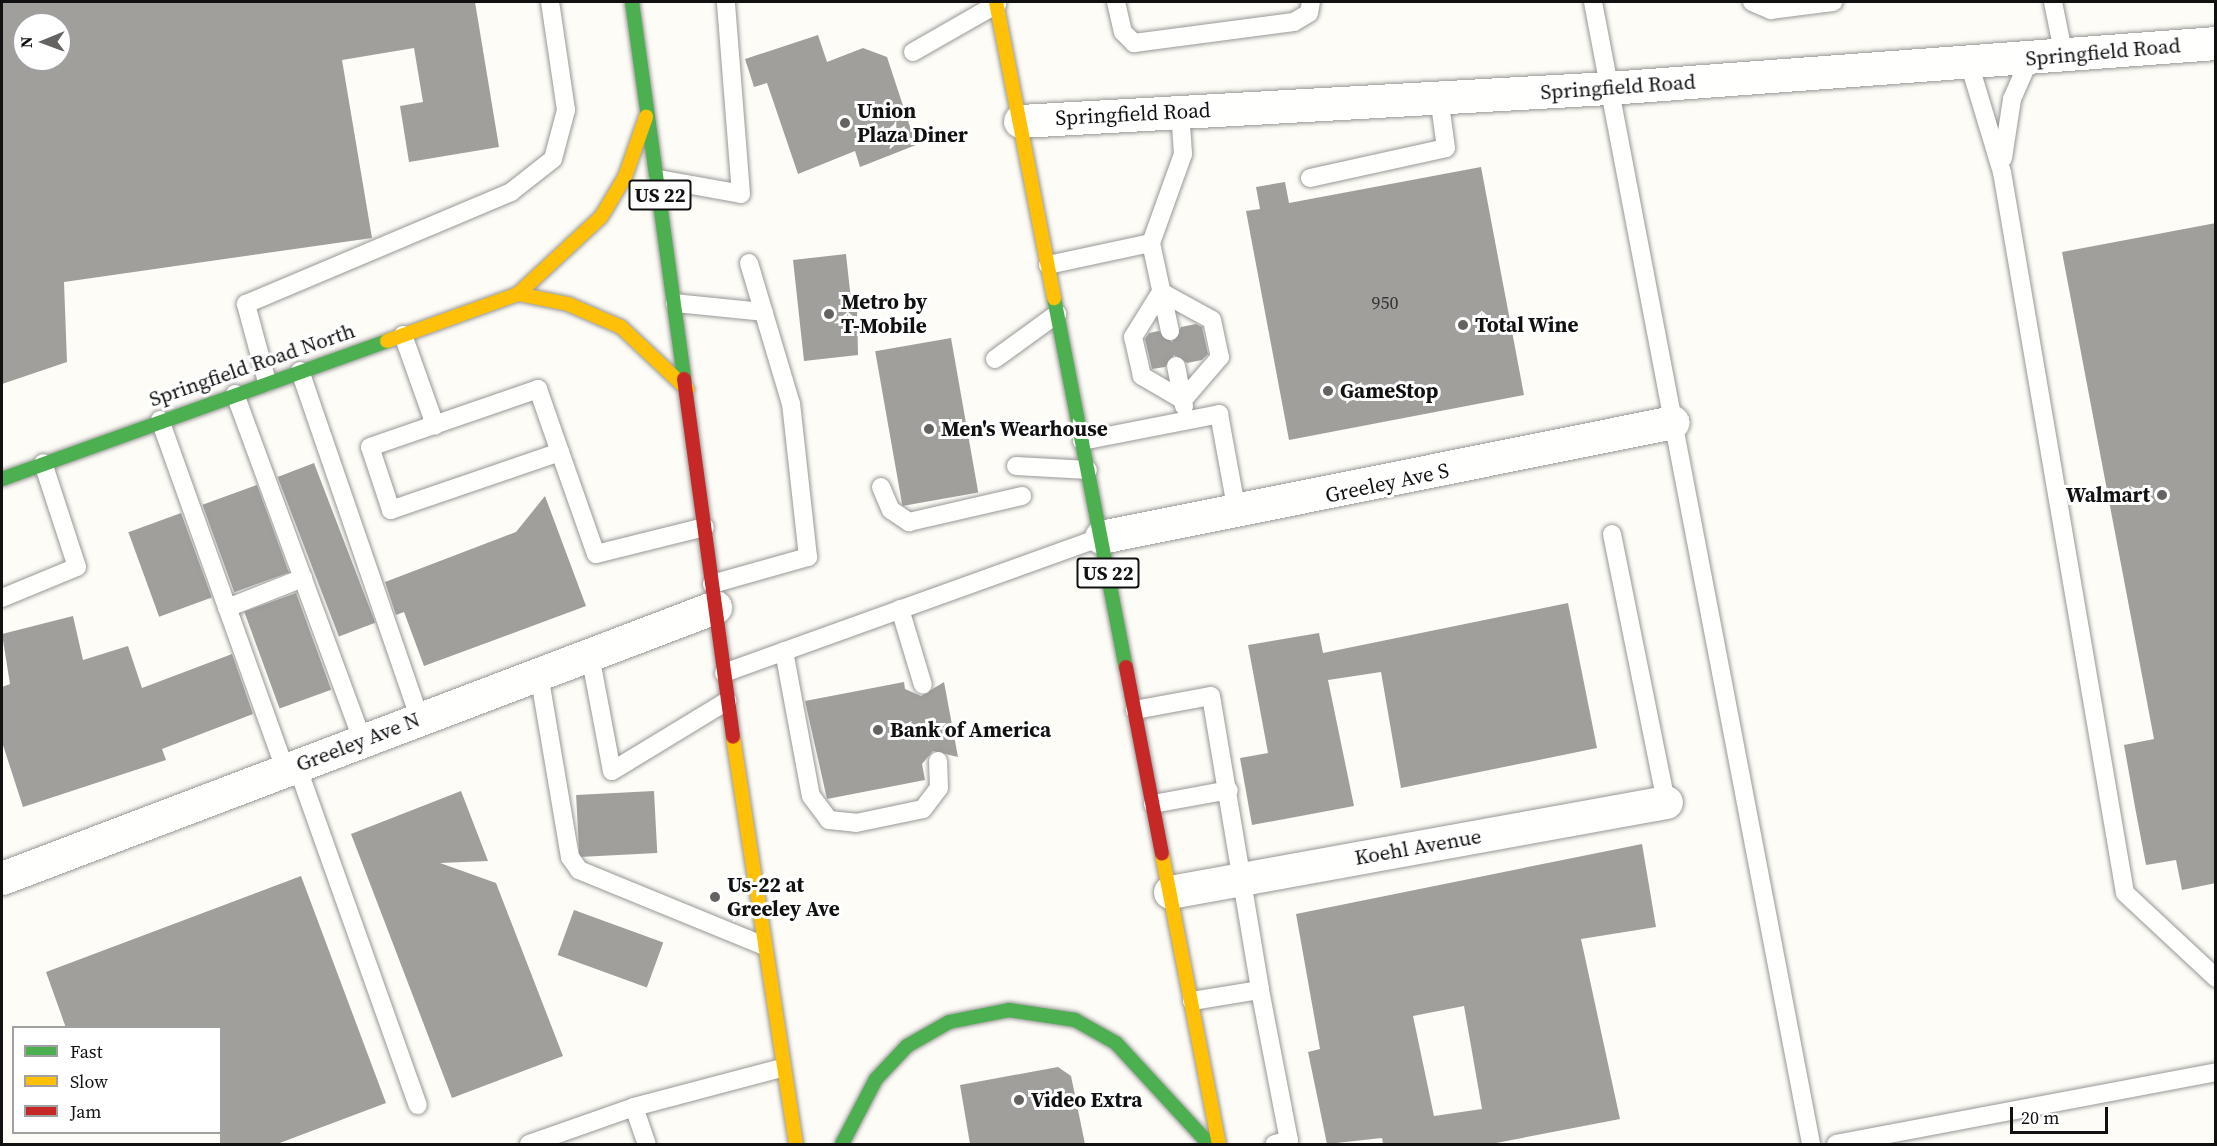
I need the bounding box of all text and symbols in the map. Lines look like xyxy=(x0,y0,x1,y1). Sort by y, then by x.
north arrow xyxy=(12,12,72,72)
street label: Springfield Road xyxy=(2024,33,2182,71)
text: N xyxy=(15,36,37,48)
street label: Springfield Road xyxy=(1540,69,1696,105)
street label: Springfield Road xyxy=(1055,97,1211,131)
place label: Union Plaza Diner xyxy=(857,98,968,148)
marker: Union Plaza Diner xyxy=(838,116,852,130)
road number: US 22 xyxy=(628,178,692,212)
place label: Metro by T-Mobile xyxy=(841,289,927,339)
house number: 950 xyxy=(1372,292,1398,314)
marker: Metro by T-Mobile xyxy=(822,307,836,321)
place label: Total Wine xyxy=(1475,312,1579,338)
street label: Springfield Road North xyxy=(146,318,358,412)
marker: Total Wine xyxy=(1456,318,1470,332)
place label: GameStop xyxy=(1340,378,1438,404)
marker: GameStop xyxy=(1321,384,1335,398)
place label: Men's Wearhouse xyxy=(941,416,1108,442)
marker: Men's Wearhouse xyxy=(922,422,936,436)
street label: Greeley Ave S xyxy=(1323,458,1451,508)
place label: Walmart xyxy=(2066,482,2150,508)
marker: Walmart xyxy=(2155,488,2169,502)
road number: US 22 xyxy=(1076,556,1140,590)
street label: Greeley Ave N xyxy=(293,707,423,777)
place label: Bank of America xyxy=(890,717,1051,743)
marker: Bank of America xyxy=(871,723,885,737)
street label: Koehl Avenue xyxy=(1353,823,1483,871)
place label: Us-22 at Greeley Ave xyxy=(727,872,840,922)
marker: Us-22 at Greeley Ave xyxy=(708,890,722,904)
legend xyxy=(12,1026,222,1134)
text: Fast xyxy=(70,1039,103,1064)
text: Slow xyxy=(70,1069,108,1094)
place label: Video Extra xyxy=(1031,1087,1142,1113)
marker: Video Extra xyxy=(1012,1093,1026,1107)
scale bar xyxy=(2013,1095,2110,1133)
text: Jam xyxy=(70,1099,102,1124)
text: 20 m xyxy=(2021,1105,2059,1130)

